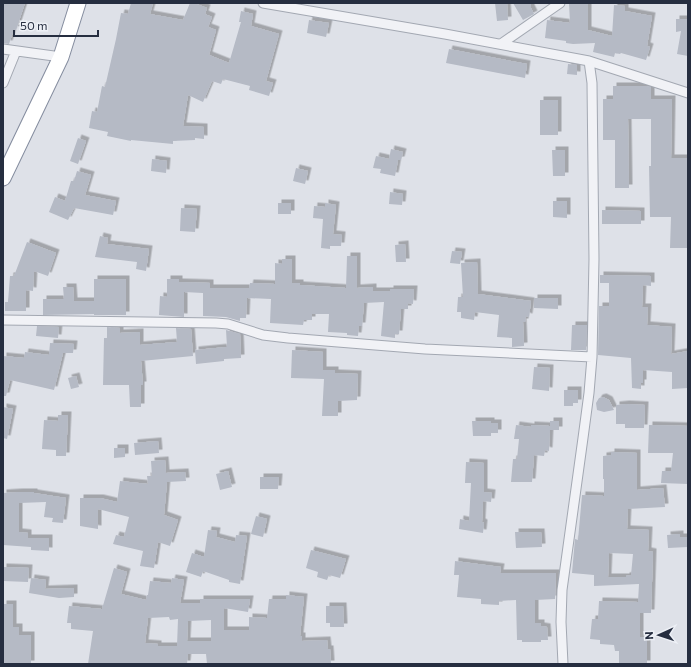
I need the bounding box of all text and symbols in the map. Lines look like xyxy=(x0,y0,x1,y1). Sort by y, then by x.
scale bar xyxy=(14,12,98,38)
text: 50 m xyxy=(20,18,48,32)
north arrow xyxy=(639,615,679,655)
text: N xyxy=(642,631,655,640)

